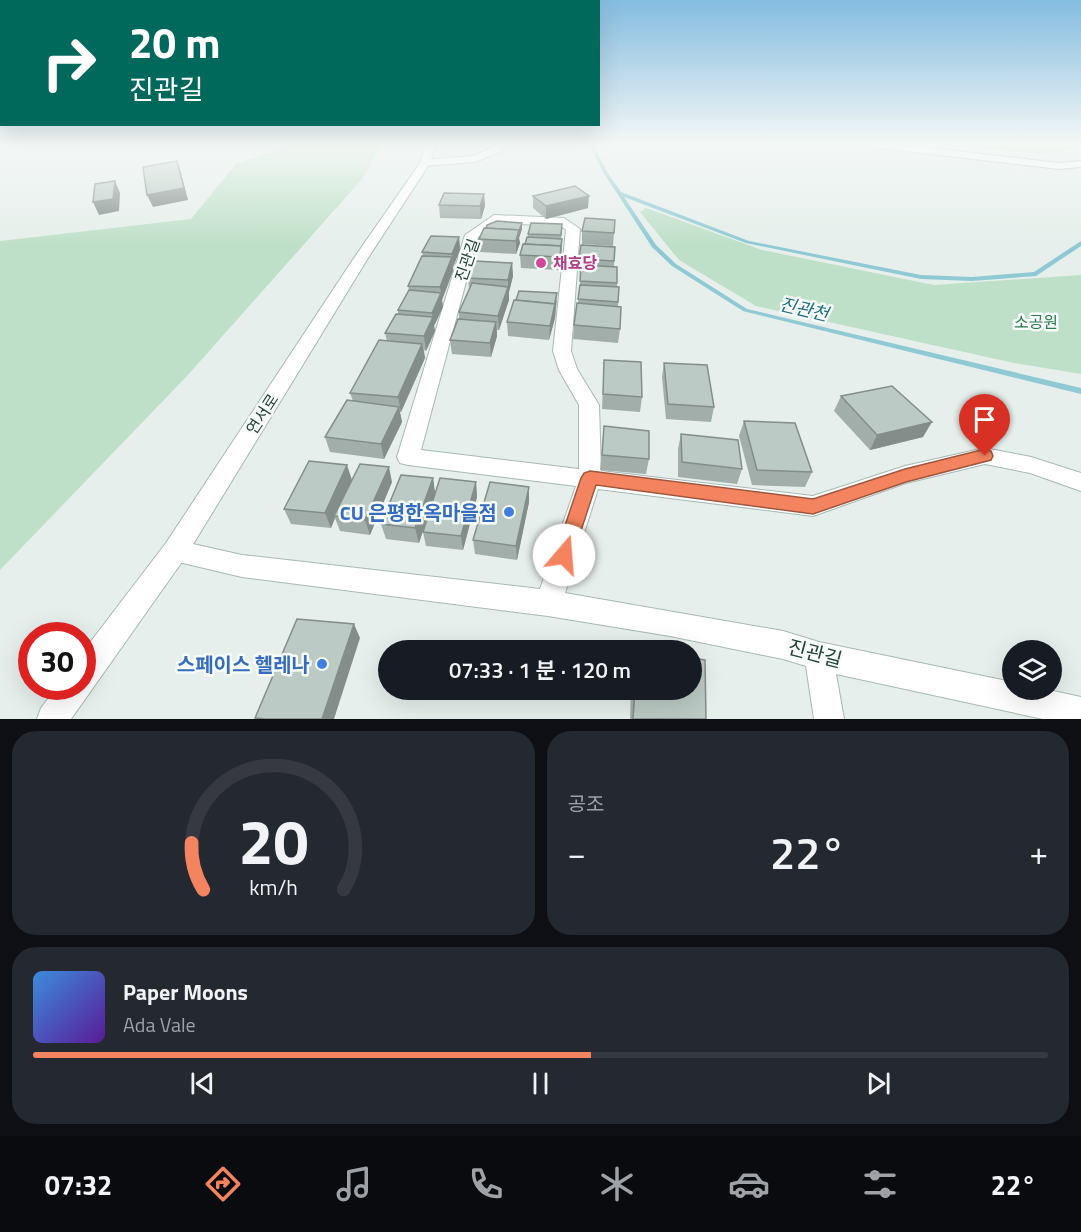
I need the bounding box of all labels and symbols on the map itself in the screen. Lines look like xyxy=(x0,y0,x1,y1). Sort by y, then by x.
street label: 진관길 xyxy=(448,235,486,285)
place label: 채효당 xyxy=(553,251,597,275)
marker: 채효당 xyxy=(534,256,548,270)
water label: 진관천 xyxy=(777,290,834,328)
park label: 소공원 xyxy=(1014,310,1058,334)
street label: 연서로 xyxy=(240,389,284,439)
pin xyxy=(959,394,1010,456)
place label: CU 은평한옥마을점 xyxy=(340,497,497,528)
marker: CU 은평한옥마을점 xyxy=(502,505,516,519)
position arrow xyxy=(532,523,596,587)
speed limit sign: 30 xyxy=(18,622,96,700)
street label: 진관길 xyxy=(784,631,846,675)
place label: 스페이스 헬레나 xyxy=(177,649,310,680)
marker: 스페이스 헬레나 xyxy=(315,657,329,671)

